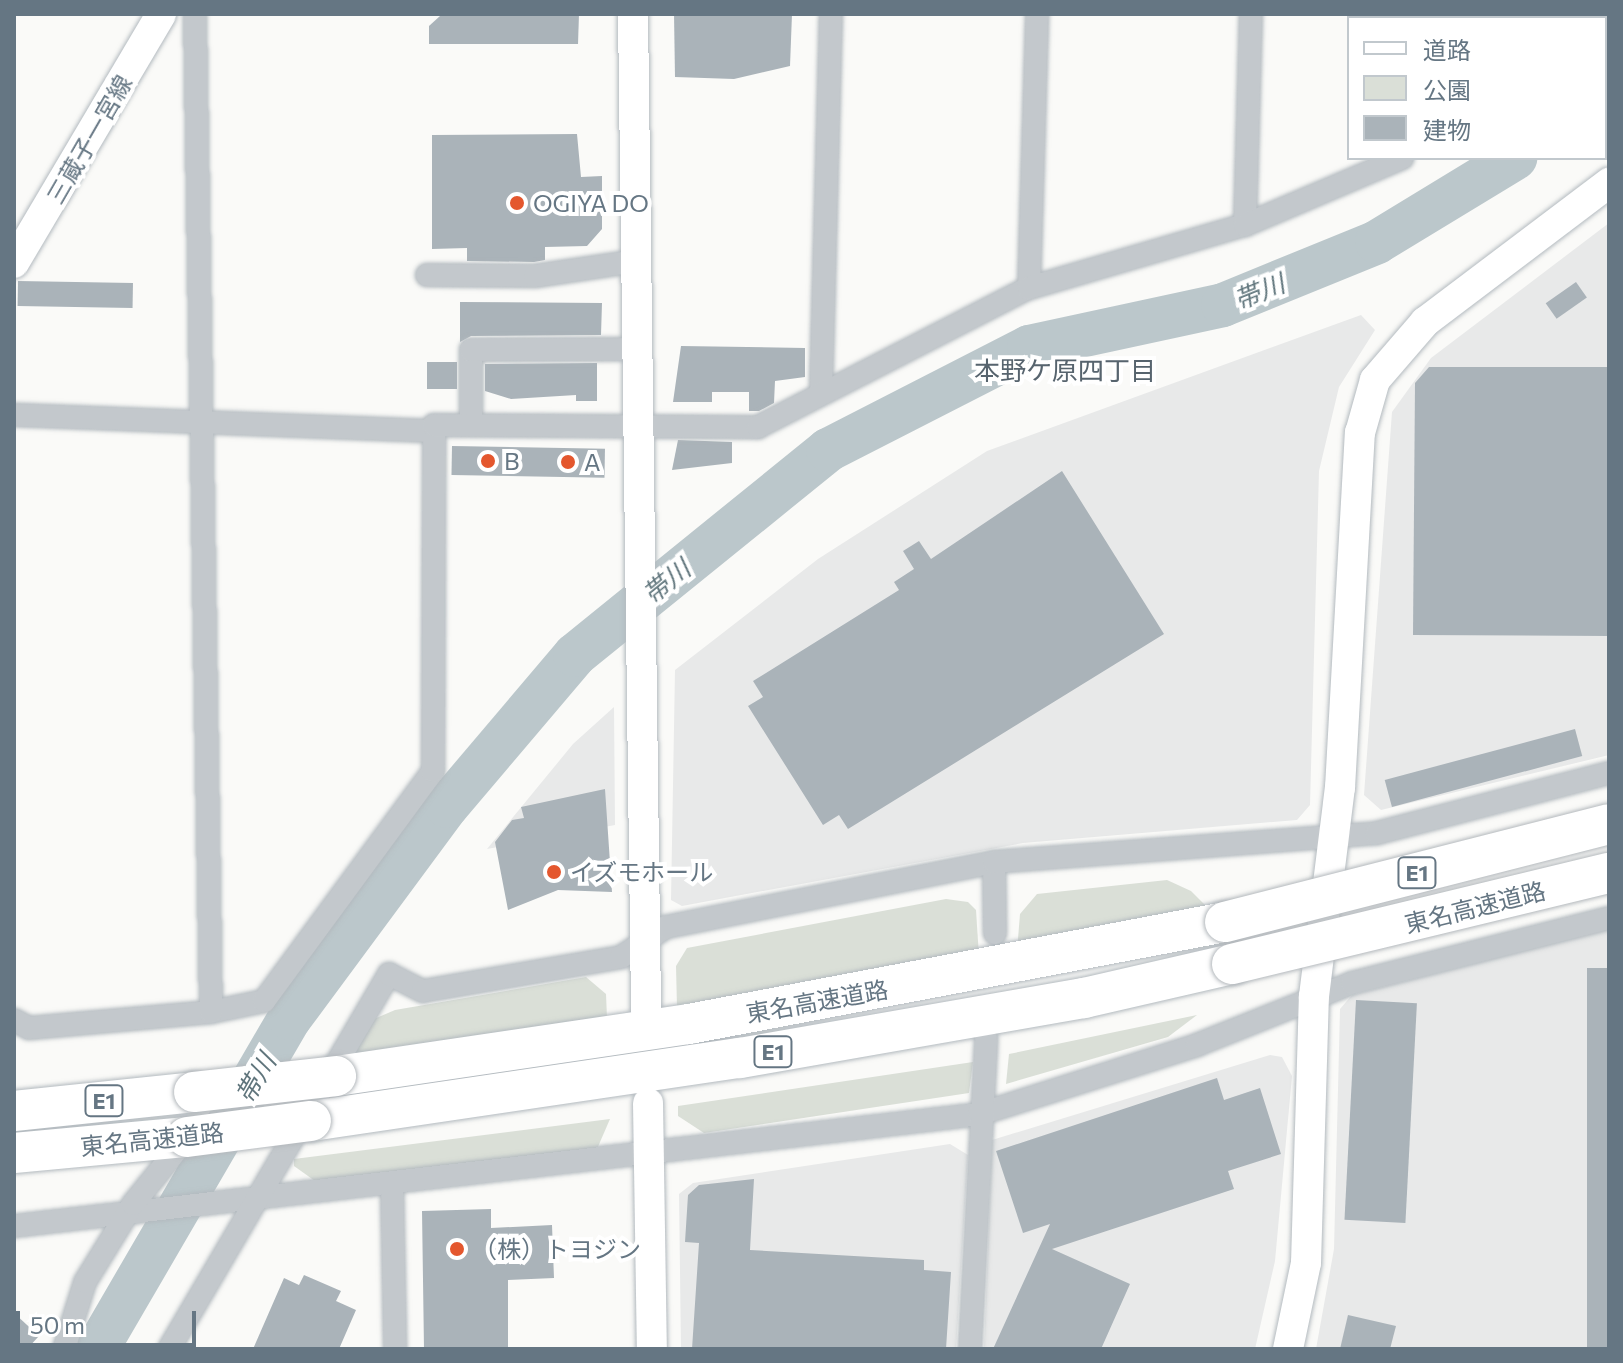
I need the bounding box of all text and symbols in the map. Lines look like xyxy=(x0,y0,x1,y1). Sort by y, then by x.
legend xyxy=(1347,16,1607,160)
text: 道路 xyxy=(1423,35,1471,64)
street label: 三蔵子一宮線 xyxy=(41,69,137,209)
text: 公園 xyxy=(1423,75,1471,104)
text: 建物 xyxy=(1423,115,1471,144)
place label: OGIYA DO xyxy=(533,189,649,217)
marker: OGIYA DO xyxy=(508,194,526,212)
water label: 帯川 xyxy=(1229,267,1289,315)
district label: 本野ケ原四丁目 xyxy=(974,354,1156,386)
place label: B xyxy=(504,447,519,475)
place label: A xyxy=(584,448,601,476)
marker: B xyxy=(479,452,497,470)
marker: A xyxy=(559,453,577,471)
water label: 帯川 xyxy=(636,553,696,609)
road number: E1 xyxy=(1397,855,1437,891)
place label: イズモホール xyxy=(570,858,714,886)
marker: イズモホール xyxy=(545,863,563,881)
street label: 東名高速道路 xyxy=(1402,876,1548,938)
street label: 東名高速道路 xyxy=(744,974,890,1028)
road number: E1 xyxy=(753,1034,793,1070)
water label: 帯川 xyxy=(228,1048,282,1108)
road number: E1 xyxy=(84,1083,124,1119)
street label: 東名高速道路 xyxy=(79,1117,225,1161)
place label: （株）トヨジン xyxy=(473,1235,641,1263)
marker: （株）トヨジン xyxy=(448,1240,466,1258)
scale bar xyxy=(20,1295,200,1345)
text: 50 m xyxy=(30,1310,85,1339)

